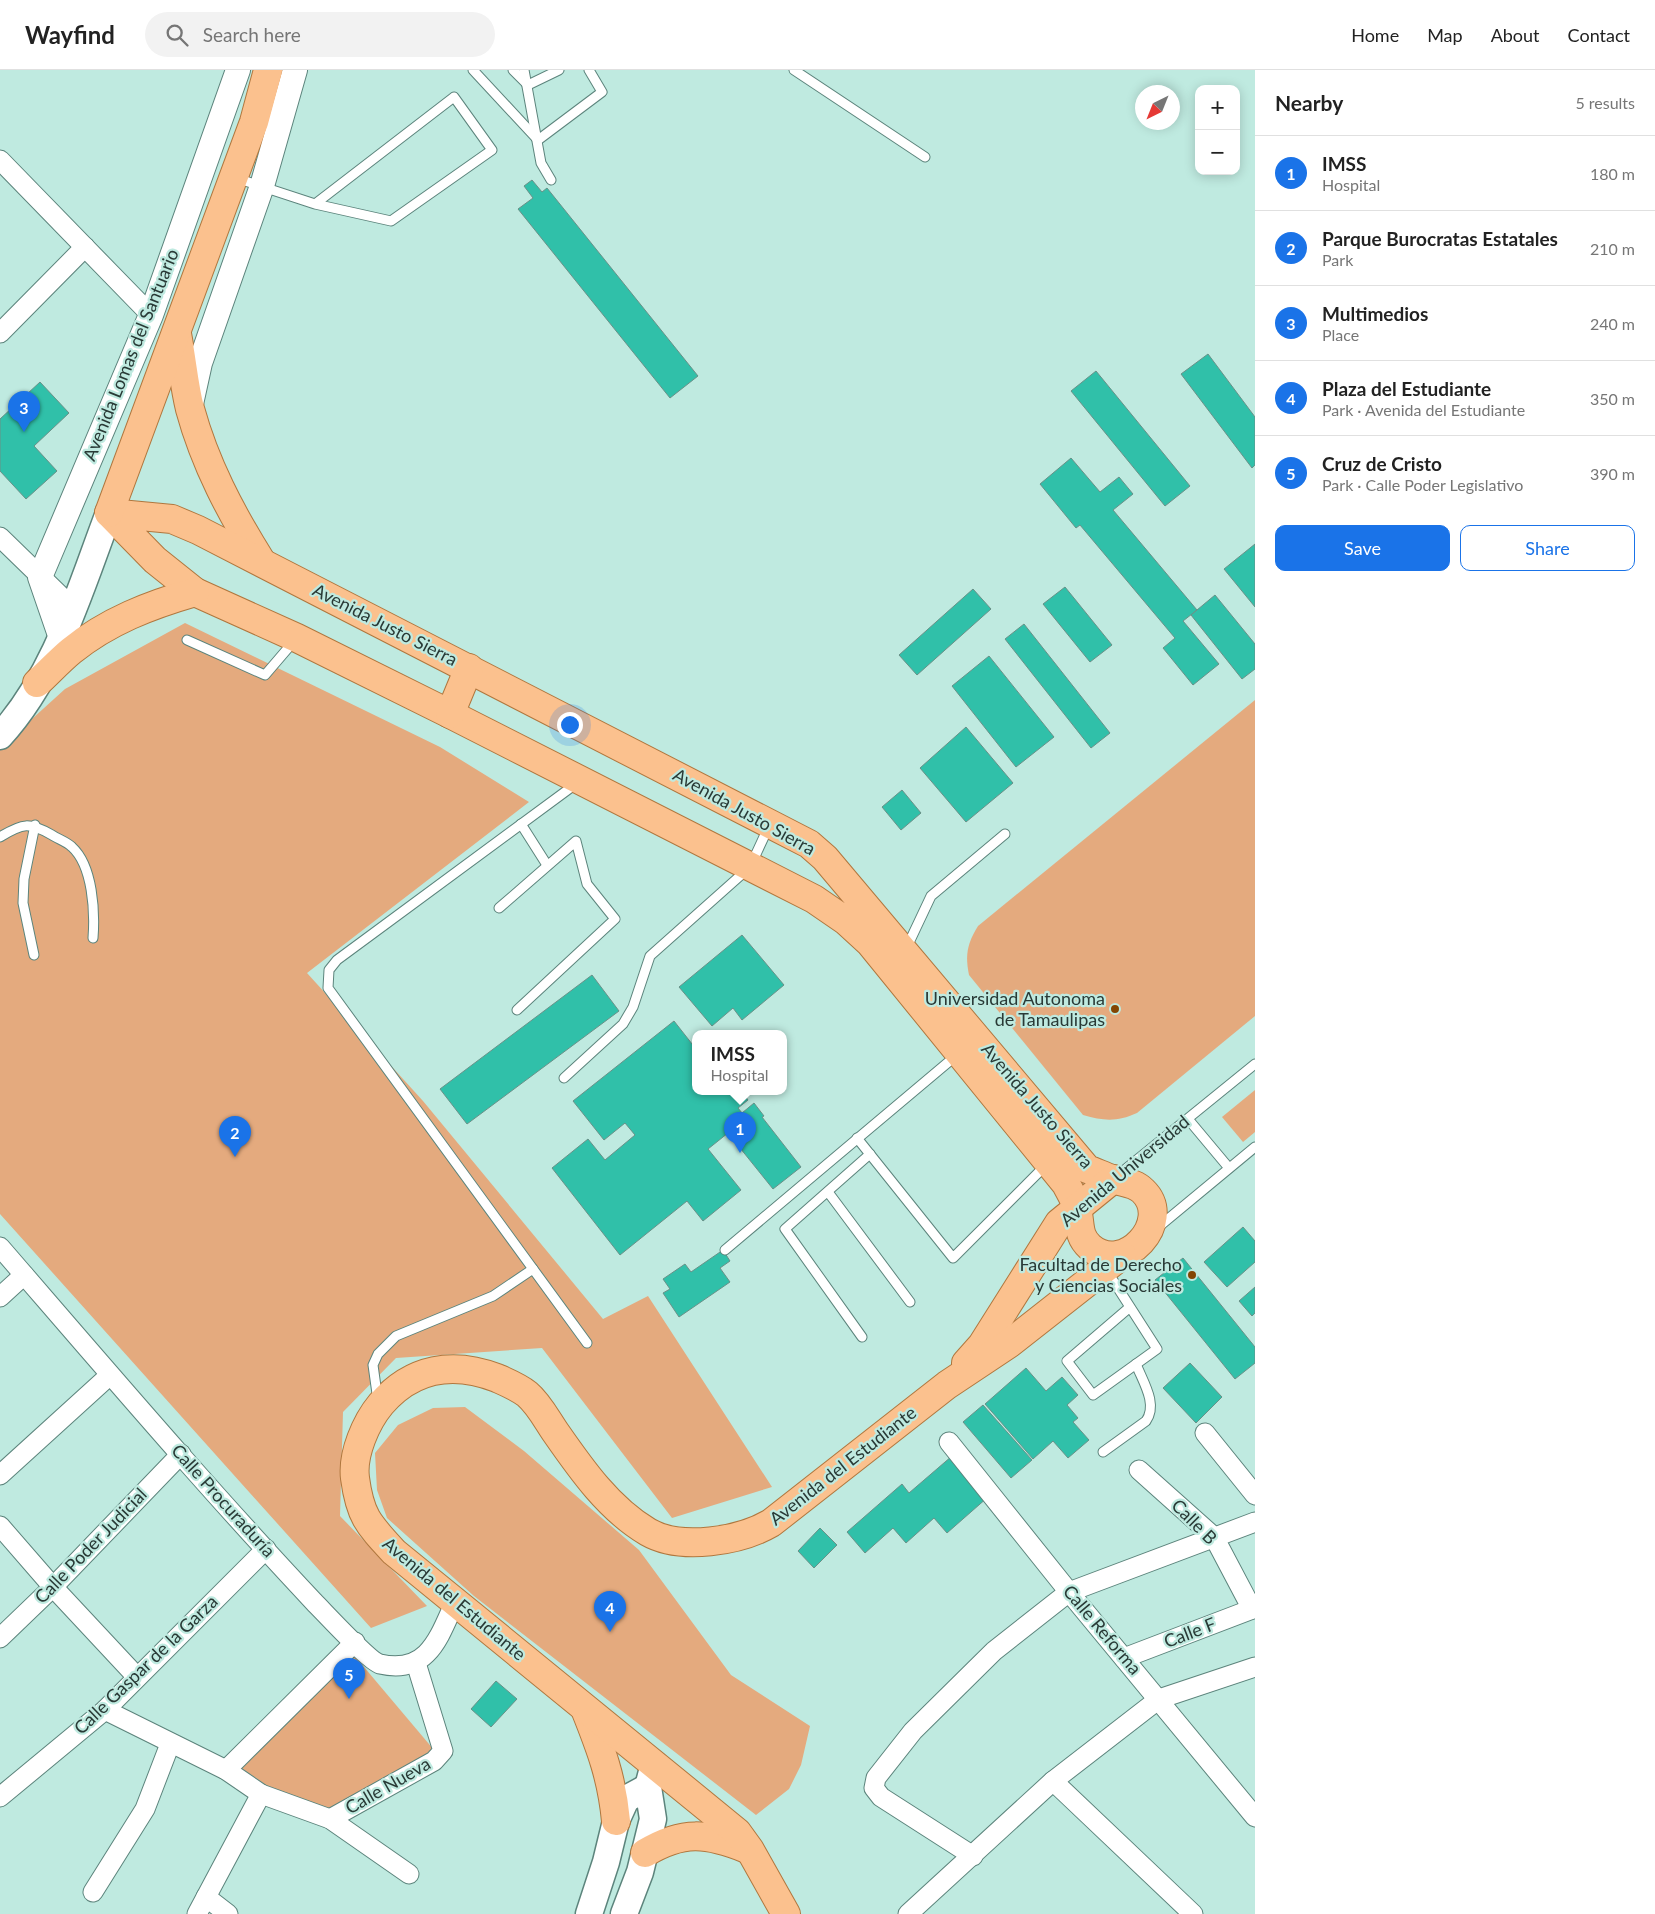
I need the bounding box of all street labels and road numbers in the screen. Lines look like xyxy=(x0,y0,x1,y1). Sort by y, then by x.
street label: Avenida Lomas del Santuario xyxy=(77,246,183,464)
street label: Avenida Justo Sierra xyxy=(309,578,461,670)
street label: Avenida Justo Sierra xyxy=(669,763,819,859)
street label: Avenida Justo Sierra xyxy=(977,1038,1098,1173)
street label: Avenida Universidad xyxy=(1055,1110,1193,1231)
street label: Avenida del Estudiante xyxy=(765,1401,920,1529)
street label: Calle Procuraduría xyxy=(167,1439,280,1561)
street label: Calle Poder Judicial xyxy=(30,1483,151,1608)
street label: Calle B xyxy=(1167,1494,1222,1549)
street label: Avenida del Estudiante xyxy=(379,1532,531,1665)
street label: Calle Reforma xyxy=(1059,1580,1147,1679)
street label: Calle Gaspar de la Garza xyxy=(69,1590,222,1739)
street label: Calle F xyxy=(1161,1612,1219,1652)
street label: Calle Nueva xyxy=(341,1752,434,1818)

